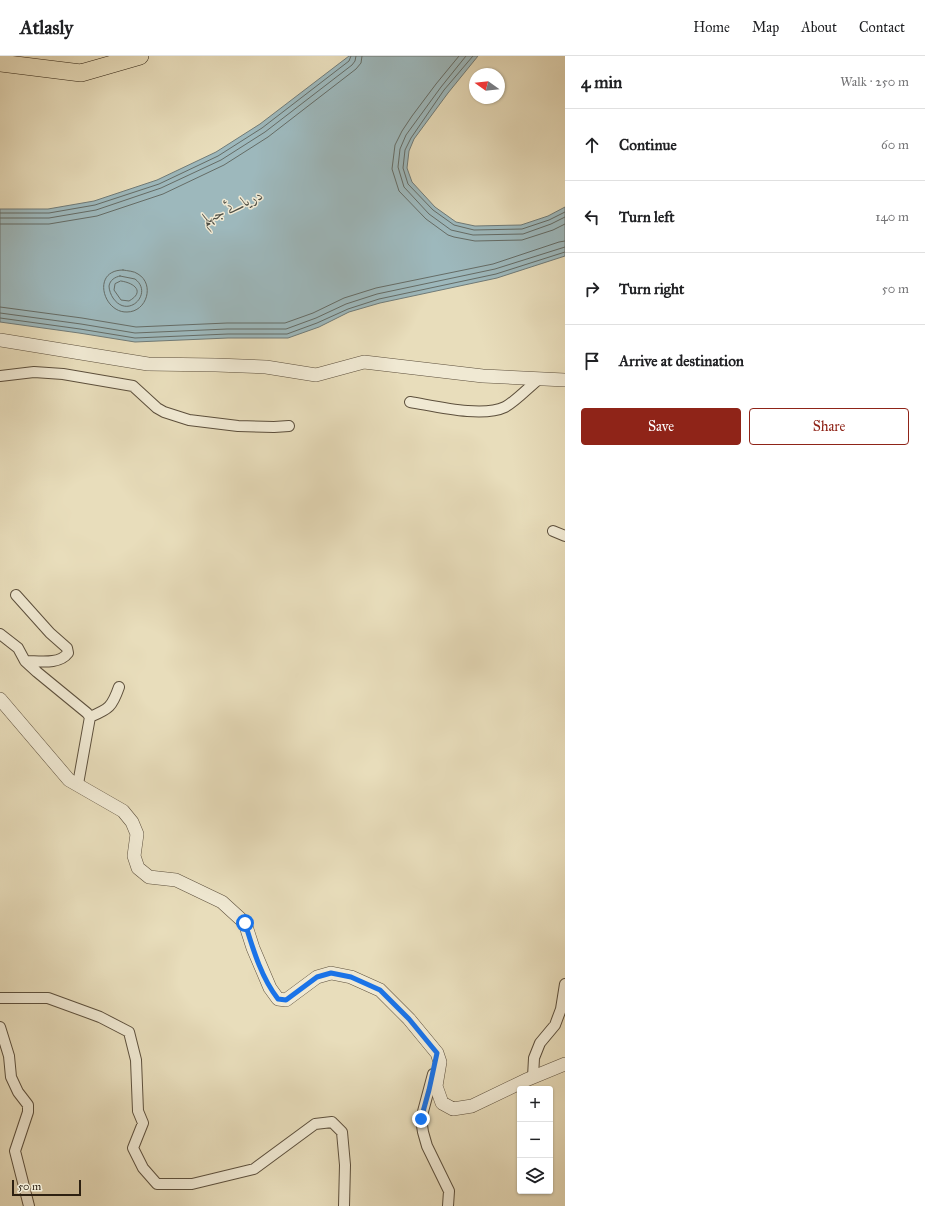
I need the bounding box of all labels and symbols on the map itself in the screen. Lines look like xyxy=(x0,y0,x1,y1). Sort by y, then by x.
north arrow xyxy=(469,68,505,104)
water label: دریائے جہلم xyxy=(198,185,268,234)
route start xyxy=(236,914,254,932)
route end xyxy=(412,1110,430,1128)
scale bar xyxy=(12,1178,81,1197)

